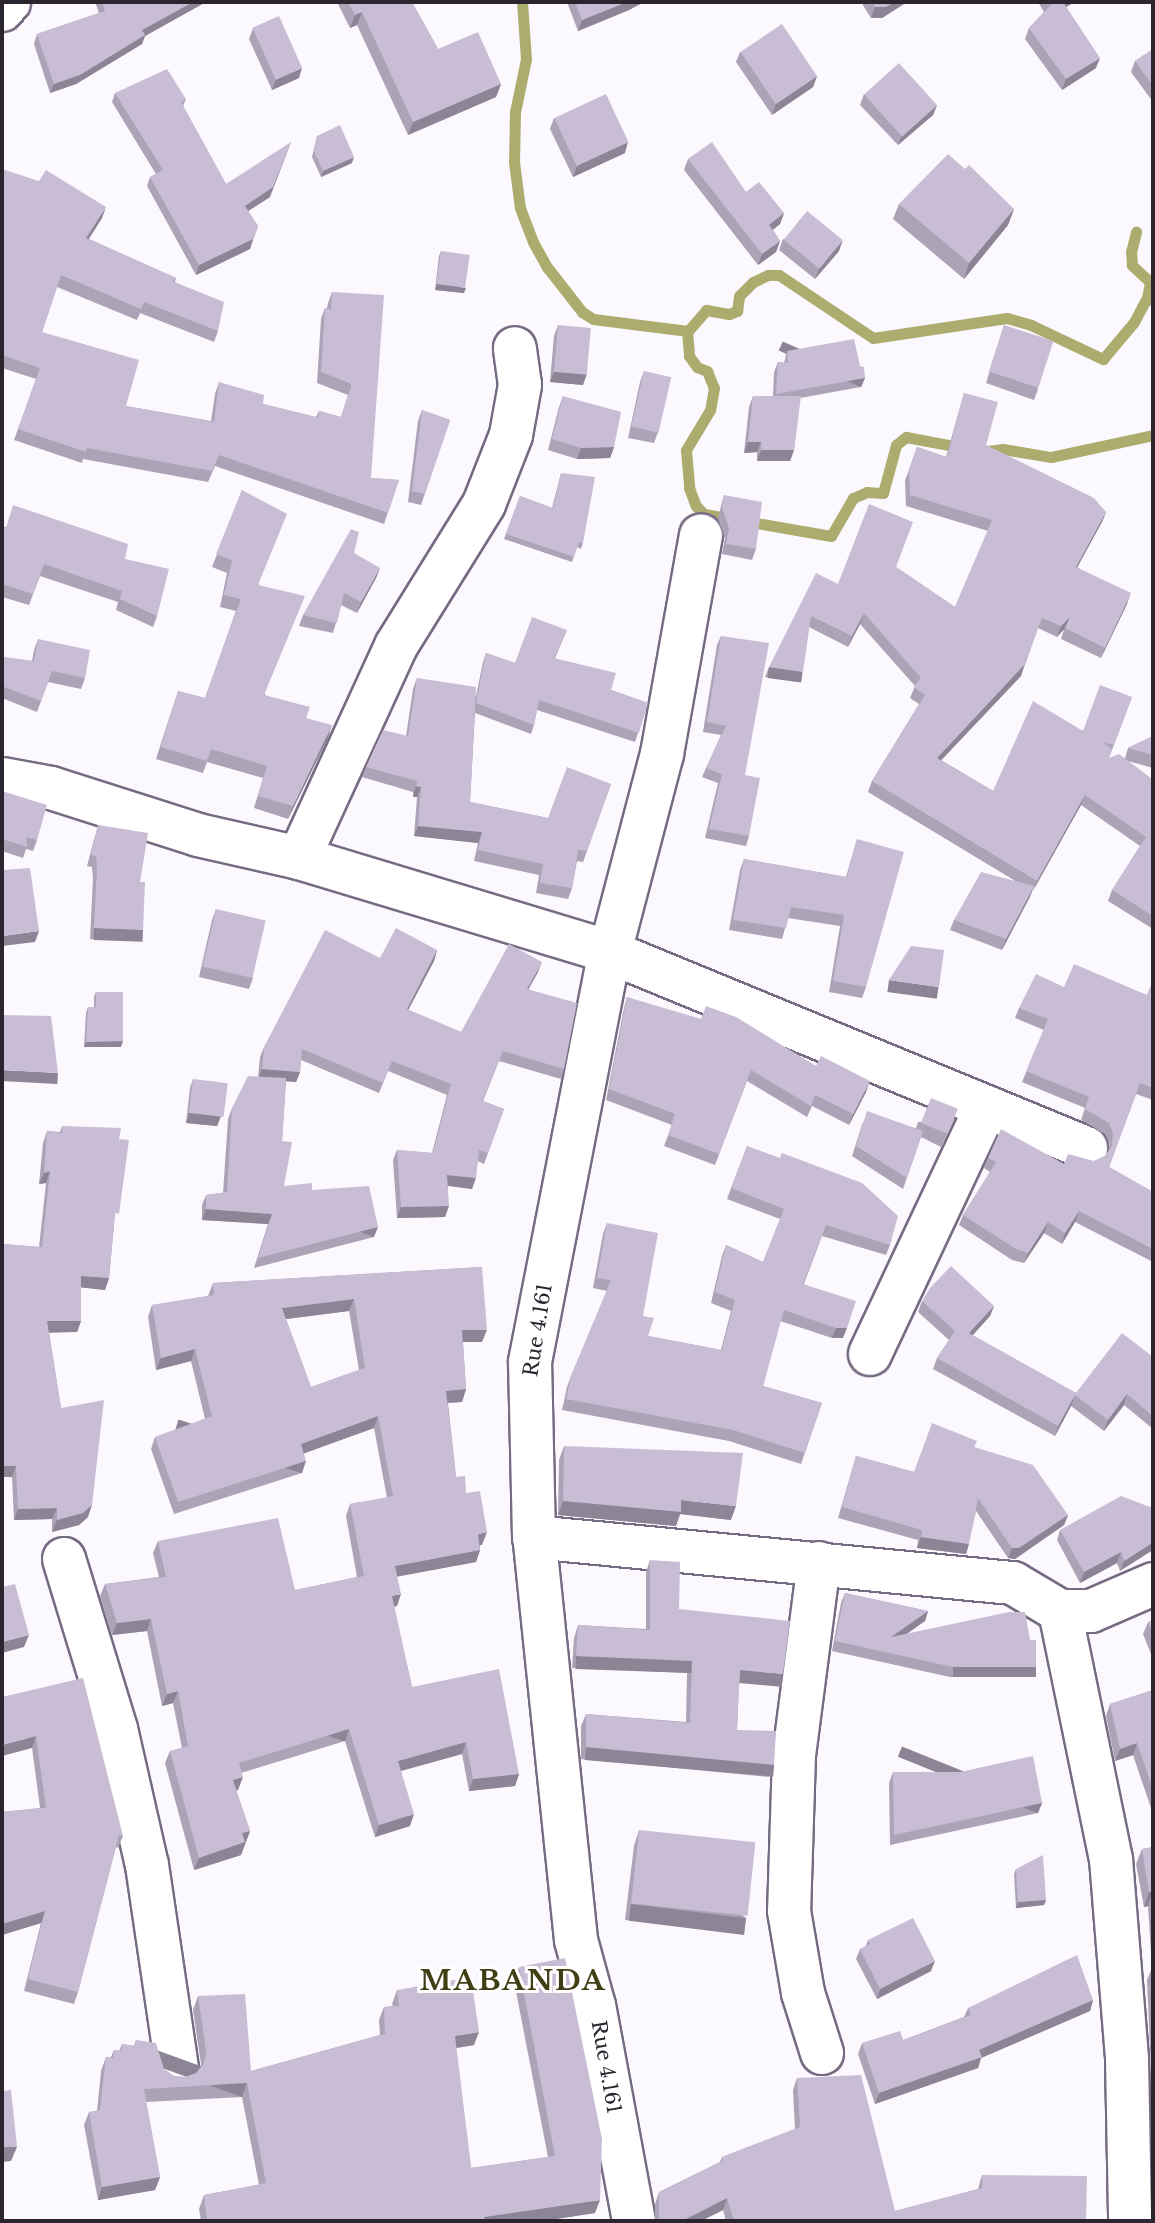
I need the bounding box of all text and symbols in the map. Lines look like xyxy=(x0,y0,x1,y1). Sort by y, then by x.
street label: Rue 4.161 xyxy=(519,1282,557,1378)
district label: MABANDA xyxy=(419,1964,607,1998)
street label: Rue 4.161 xyxy=(586,2019,626,2115)

